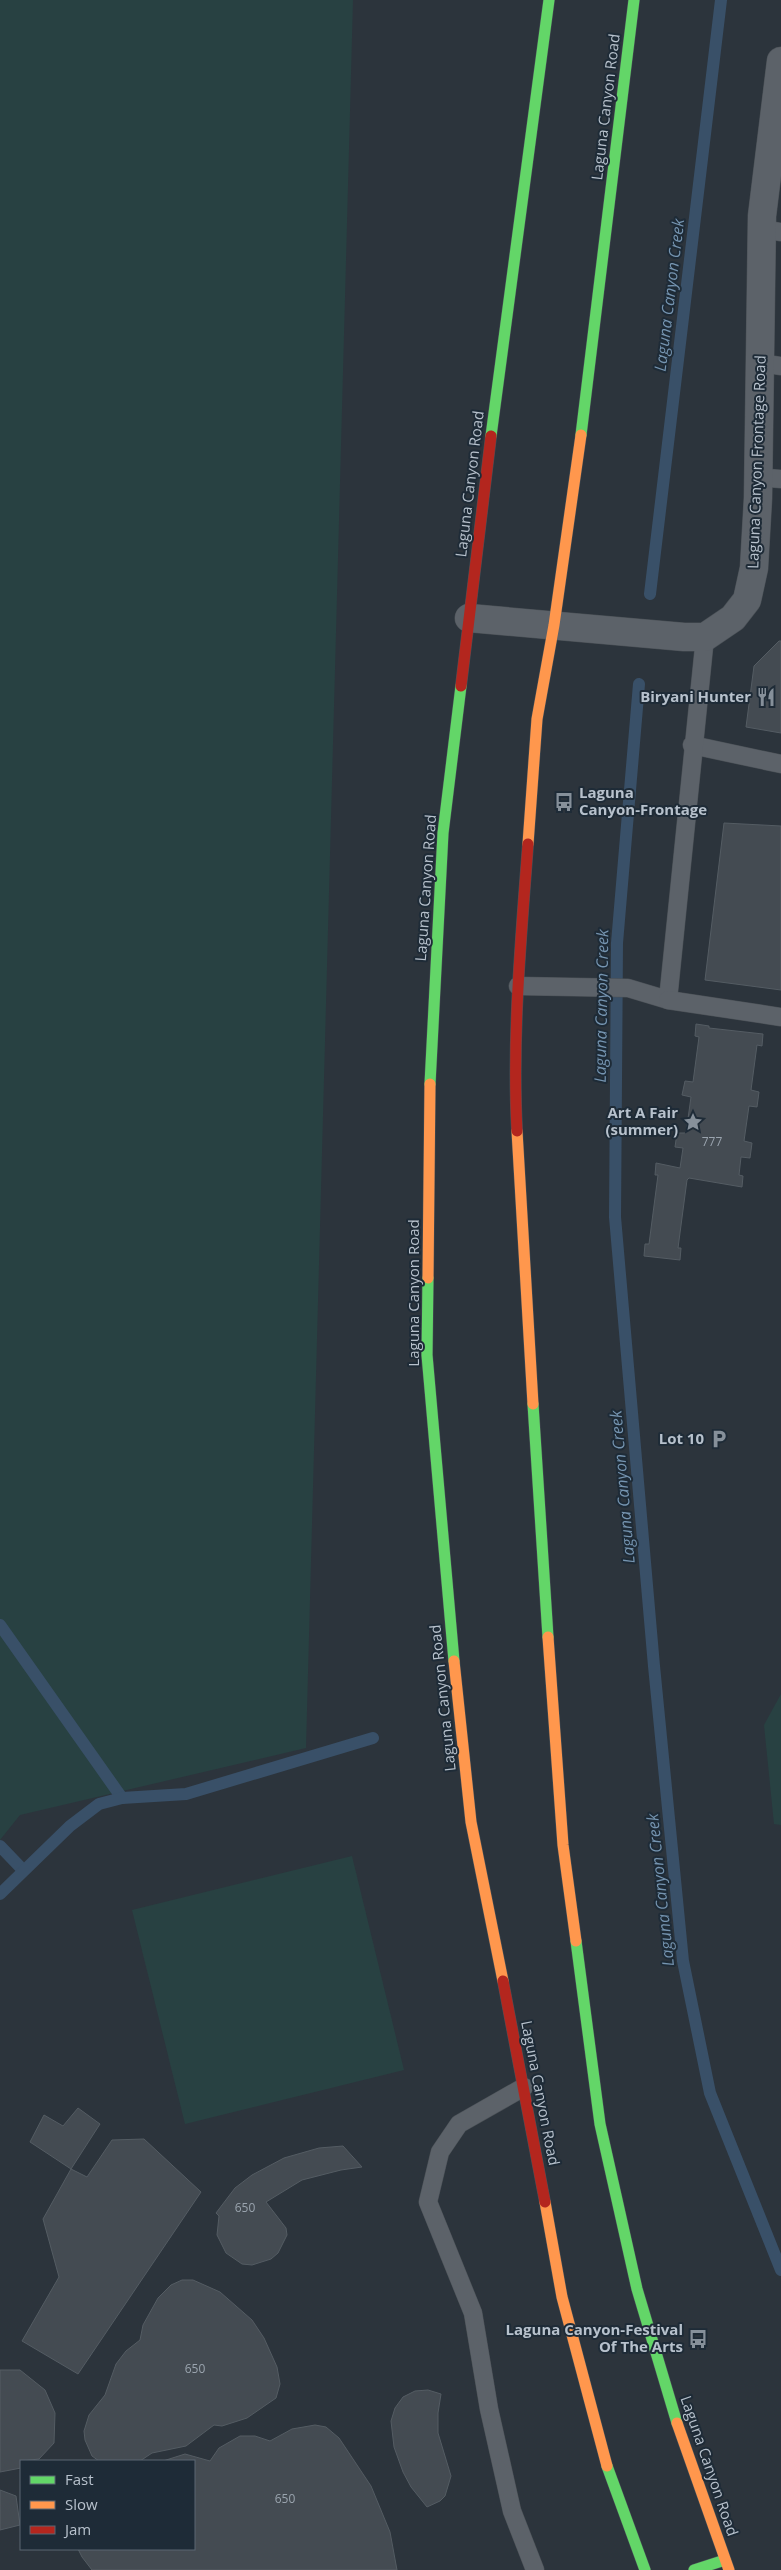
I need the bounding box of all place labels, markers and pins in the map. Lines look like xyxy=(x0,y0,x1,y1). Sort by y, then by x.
place label: Biryani Hunter xyxy=(640,686,751,706)
restaurant icon: Biryani Hunter xyxy=(755,686,777,708)
place label: Laguna Canyon-Frontage xyxy=(579,782,707,819)
bus stop icon: Laguna Canyon-Frontage xyxy=(553,791,575,813)
place label: Art A Fair (summer) xyxy=(605,1102,678,1139)
place icon: Art A Fair (summer) xyxy=(682,1111,704,1133)
place label: Lot 10 xyxy=(659,1428,704,1448)
parking icon: Lot 10 xyxy=(708,1428,730,1450)
place label: Laguna Canyon-Festival Of The Arts xyxy=(506,2319,683,2356)
bus stop icon: Laguna Canyon-Festival Of The Arts xyxy=(687,2328,709,2350)

